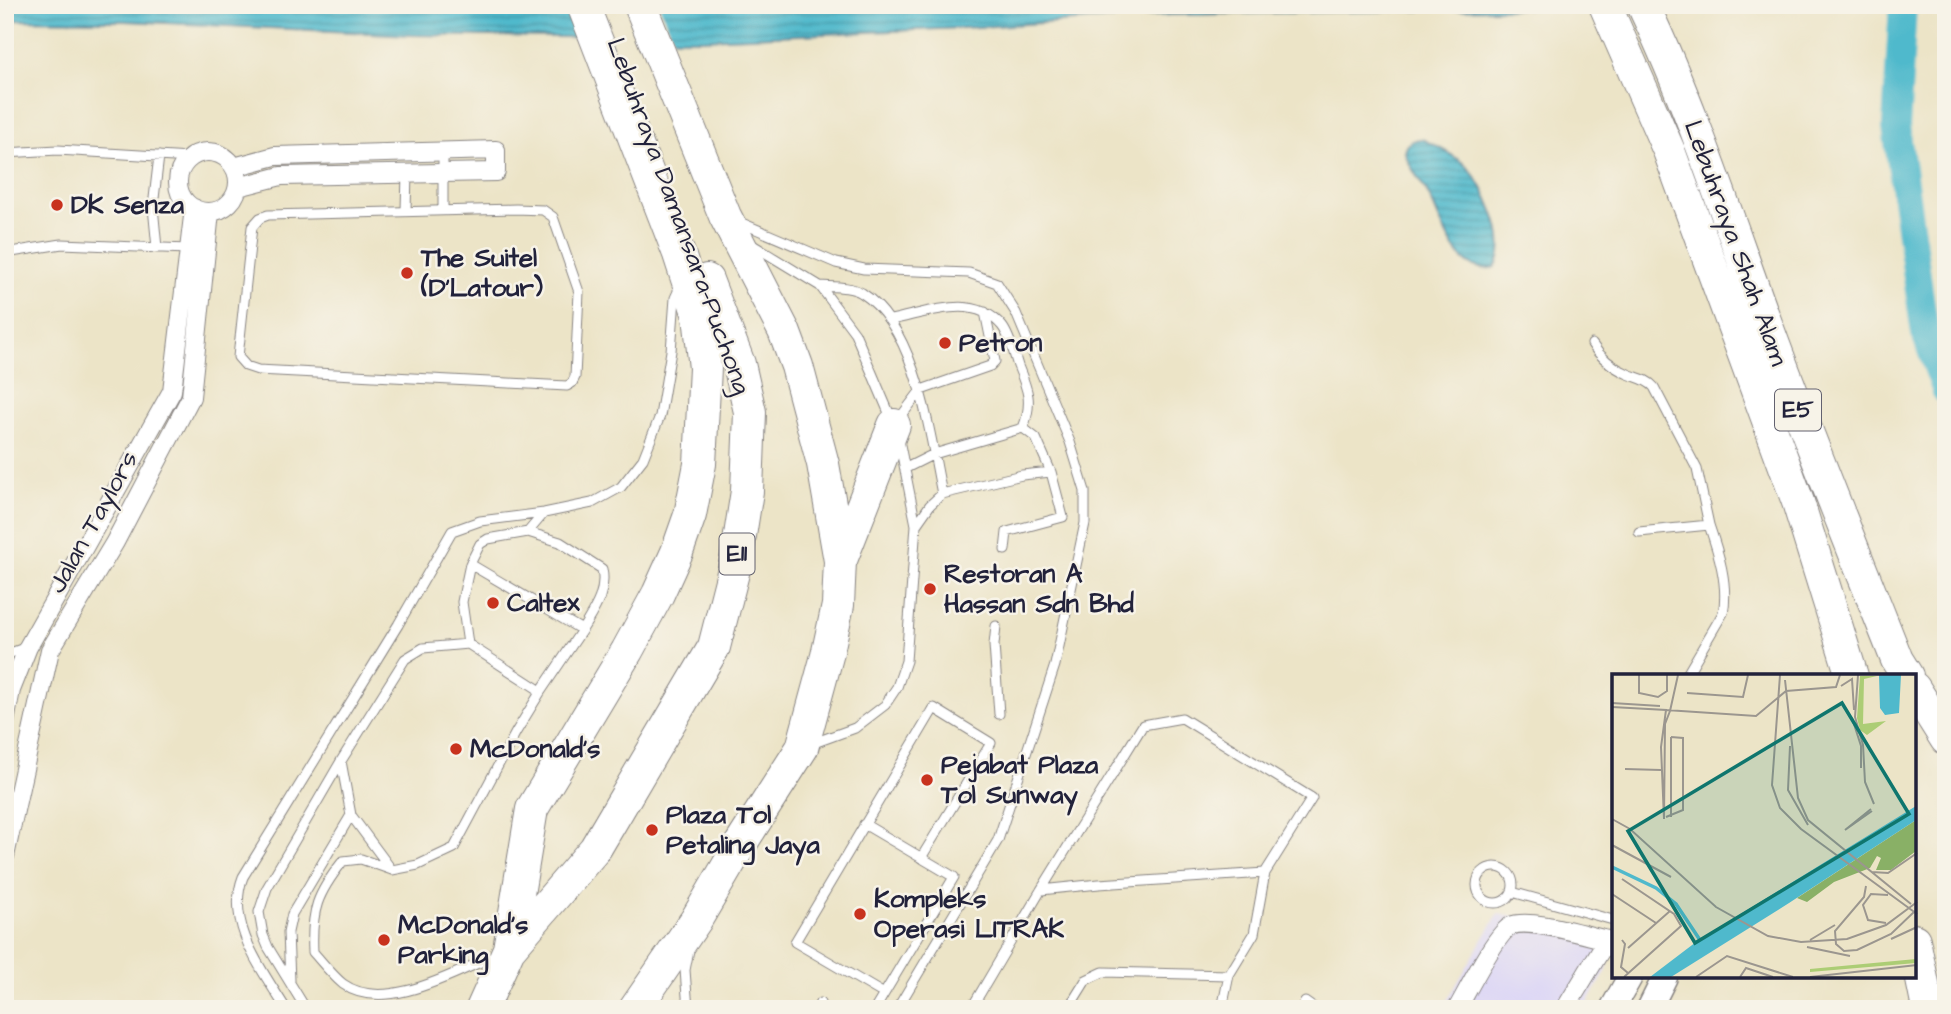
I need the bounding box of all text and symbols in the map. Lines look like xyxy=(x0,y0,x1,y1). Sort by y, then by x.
street label: Lebuhraya Damansara–Puchong xyxy=(596,33,760,400)
street label: Lebuhraya Shah Alam xyxy=(1673,115,1797,372)
place label: DK Senza xyxy=(71,187,185,223)
marker: DK Senza xyxy=(49,197,65,213)
place label: The Suitel (D'Latour) xyxy=(420,240,543,306)
marker: The Suitel (D'Latour) xyxy=(399,265,415,281)
place label: Petron xyxy=(959,325,1042,361)
marker: Petron xyxy=(937,335,953,351)
road number: E5 xyxy=(1775,390,1821,430)
street label: Jalan Taylors xyxy=(39,444,149,601)
road number: E11 xyxy=(720,534,754,574)
place label: Restoran A Hassan Sdn Bhd xyxy=(944,556,1135,622)
marker: Restoran A Hassan Sdn Bhd xyxy=(922,581,938,597)
place label: Caltex xyxy=(507,585,580,621)
marker: Caltex xyxy=(485,595,501,611)
inset map xyxy=(1612,674,1916,979)
place label: McDonald's xyxy=(470,731,600,767)
marker: McDonald's xyxy=(448,741,464,757)
place label: Pejabat Plaza Tol Sunway xyxy=(940,747,1099,816)
marker: Pejabat Plaza Tol Sunway xyxy=(919,772,935,788)
place label: Plaza Tol Petaling Jaya xyxy=(666,797,820,866)
marker: Plaza Tol Petaling Jaya xyxy=(644,822,660,838)
place label: Kompleks Operasi LITRAK xyxy=(874,881,1064,947)
marker: Kompleks Operasi LITRAK xyxy=(852,906,868,922)
place label: McDonald's Parking xyxy=(398,907,528,976)
marker: McDonald's Parking xyxy=(376,932,392,948)

